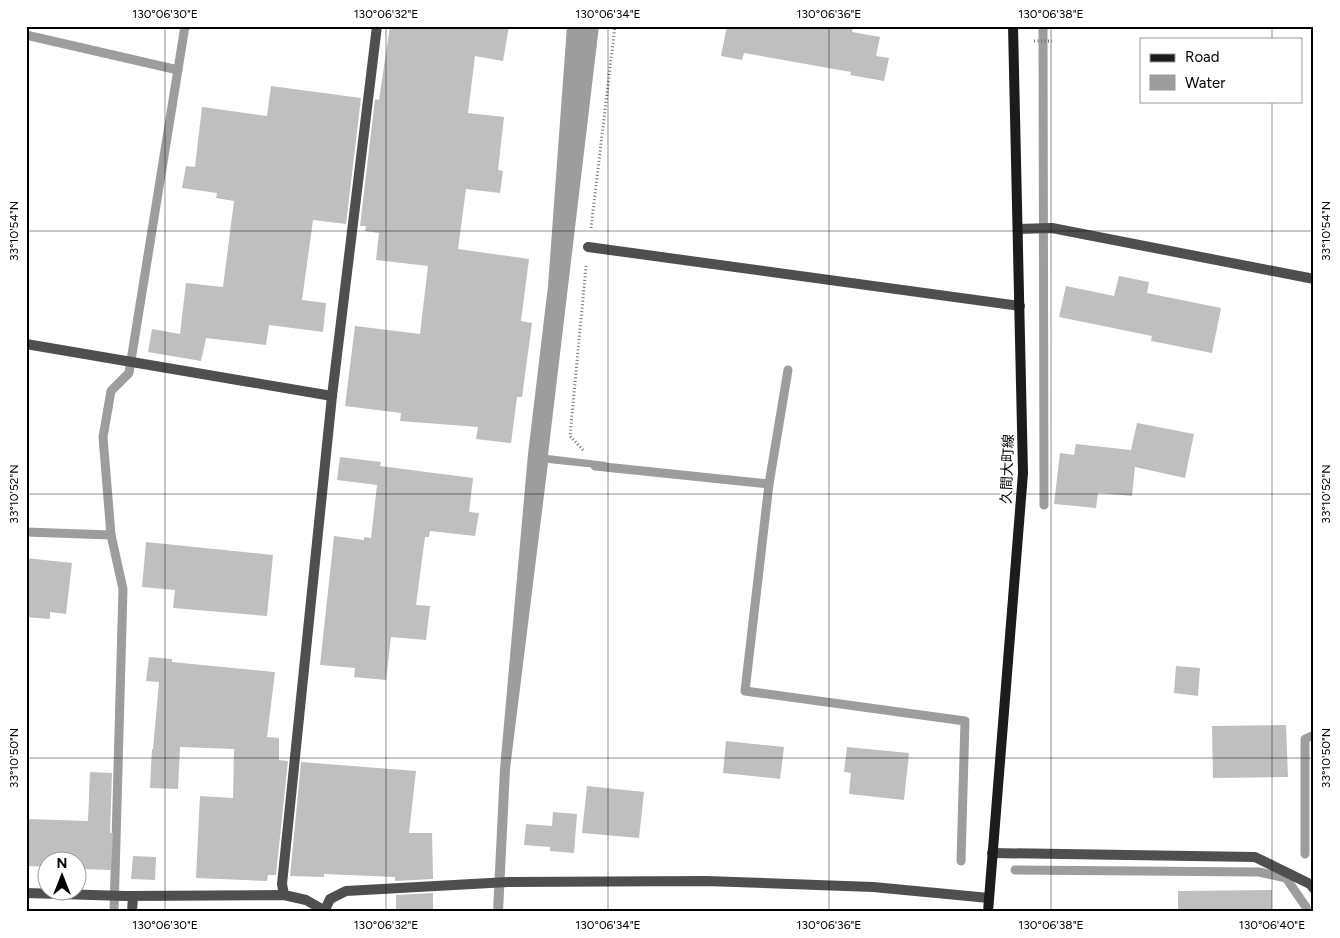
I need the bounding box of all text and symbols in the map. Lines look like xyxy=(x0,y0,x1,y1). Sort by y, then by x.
text: 130°06'30"E xyxy=(132,7,198,21)
text: 130°06'32"E xyxy=(354,7,418,21)
text: 130°06'34"E xyxy=(575,7,641,21)
text: 130°06'36"E xyxy=(797,7,861,21)
text: 130°06'38"E xyxy=(1018,7,1084,21)
legend xyxy=(1140,38,1302,102)
text: Road xyxy=(1185,48,1220,66)
text: Water xyxy=(1185,74,1225,92)
text: 33°10'54"N xyxy=(7,201,21,261)
text: 33°10'54"N xyxy=(1319,201,1333,261)
street label: 久間大町線 xyxy=(998,434,1017,504)
text: 33°10'52"N xyxy=(7,464,21,524)
text: 33°10'52"N xyxy=(1319,464,1333,524)
text: 33°10'50"N xyxy=(7,728,21,788)
text: 33°10'50"N xyxy=(1319,728,1333,788)
north arrow xyxy=(38,850,88,900)
text: N xyxy=(57,855,67,872)
text: 130°06'30"E xyxy=(132,918,198,932)
text: 130°06'32"E xyxy=(354,918,418,932)
text: 130°06'34"E xyxy=(575,918,641,932)
text: 130°06'36"E xyxy=(797,918,861,932)
text: 130°06'38"E xyxy=(1018,918,1084,932)
text: 130°06'40"E xyxy=(1239,918,1305,932)

